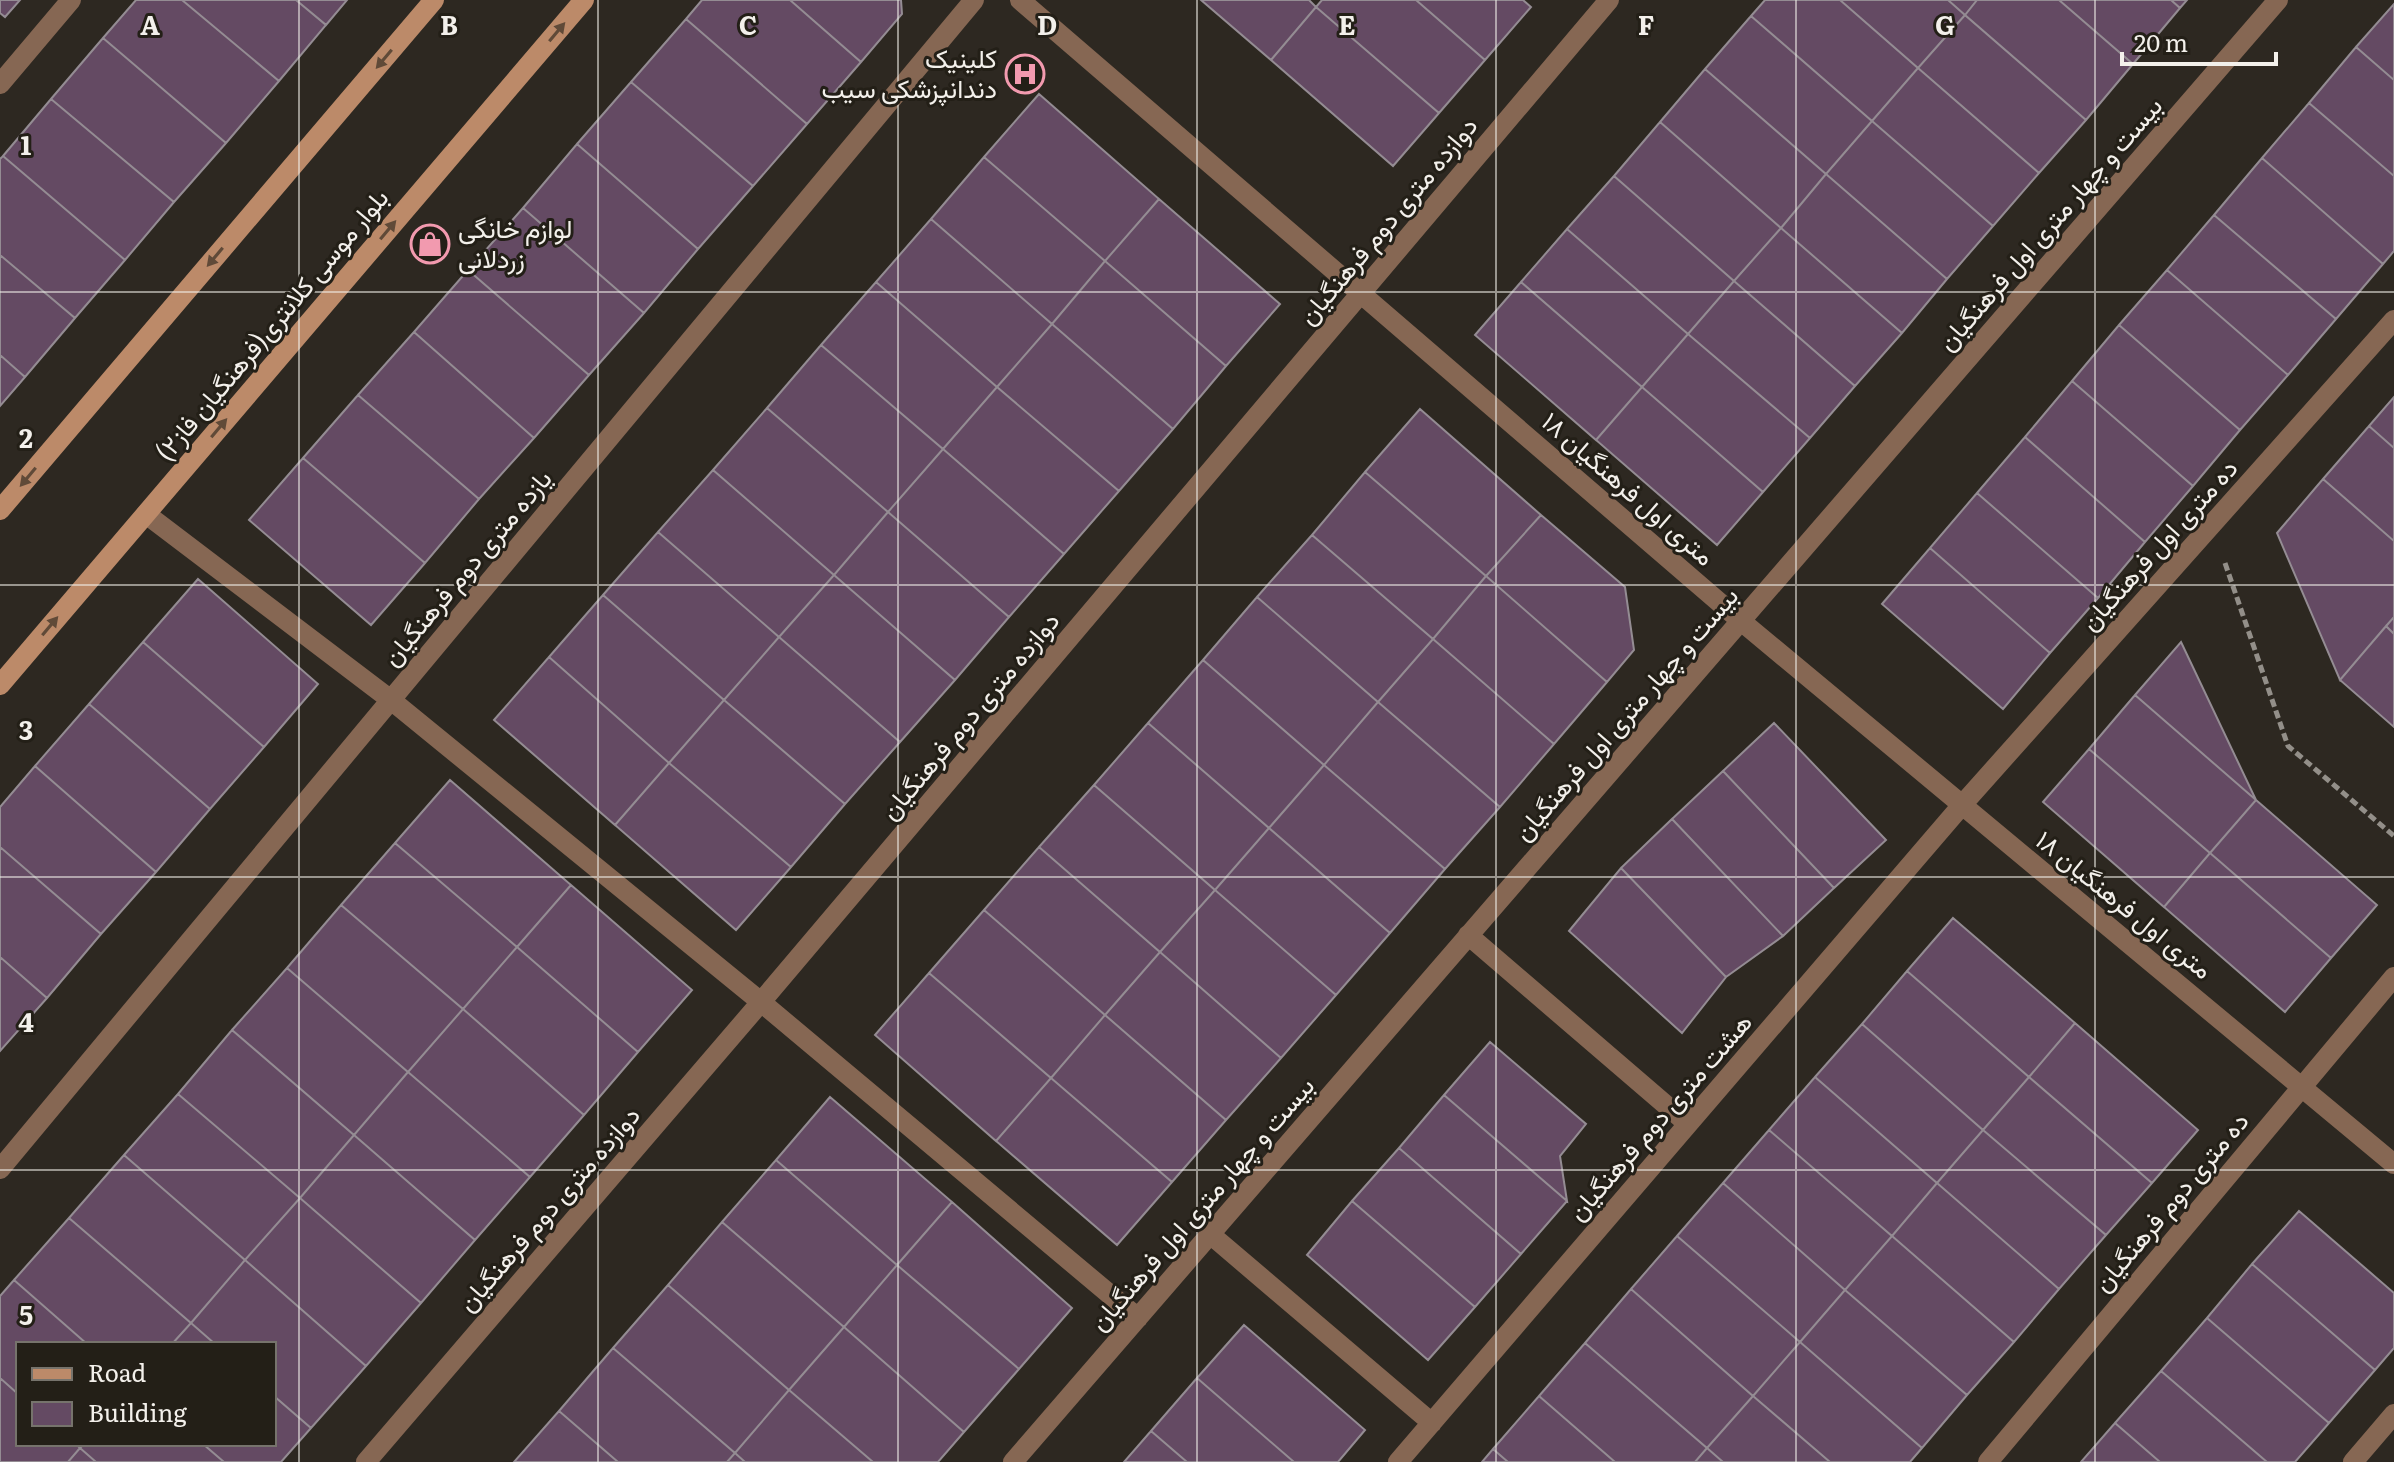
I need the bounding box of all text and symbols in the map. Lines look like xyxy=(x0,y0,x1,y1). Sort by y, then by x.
text: A xyxy=(140,4,160,43)
text: B xyxy=(440,4,458,43)
text: C xyxy=(739,4,757,43)
text: D xyxy=(1037,4,1057,43)
text: E xyxy=(1338,4,1356,43)
text: F xyxy=(1638,4,1654,43)
text: G xyxy=(1935,4,1955,43)
scale bar xyxy=(2122,16,2276,66)
one-way arrow xyxy=(548,23,565,43)
text: 20 m xyxy=(2134,24,2188,59)
place label: کلینیک دندانپزشکی سیب xyxy=(822,37,997,107)
one-way arrow xyxy=(375,50,393,69)
hospital icon: کلینیک دندانپزشکی سیب xyxy=(1004,53,1046,95)
street label: بیست و چهار متری اول فرهنگیان xyxy=(1926,86,2171,359)
street label: دوازده متری دوم فرهنگیان xyxy=(1287,107,1485,332)
text: 1 xyxy=(21,124,32,163)
street label: بلوار موسی کلانتری(فرهنگیان فاز۲) xyxy=(144,179,396,468)
place label: لوازم خانگی زردلانی xyxy=(458,207,572,276)
one-way arrow xyxy=(379,220,396,240)
shop icon: لوازم خانگی زردلانی xyxy=(409,223,451,265)
one-way arrow xyxy=(207,247,224,267)
street label: ۱۸ متری اول فرهنگیان xyxy=(1535,401,1725,573)
text: 2 xyxy=(19,417,33,456)
one-way arrow xyxy=(210,418,227,438)
street label: ده متری اول فرهنگیان xyxy=(2069,449,2245,638)
street label: یازده متری دوم فرهنگیان xyxy=(371,459,559,673)
one-way arrow xyxy=(20,466,37,486)
street label: بیست و چهار متری اول فرهنگیان xyxy=(1502,576,1747,849)
street label: دوازده متری دوم فرهنگیان xyxy=(869,602,1067,827)
one-way arrow xyxy=(41,616,59,635)
text: 3 xyxy=(19,709,33,748)
street label: ۱۸ متری اول فرهنگیان xyxy=(2029,819,2223,987)
text: 4 xyxy=(18,1001,34,1040)
street label: هشت متری دوم فرهنگیان xyxy=(1557,1003,1760,1228)
street label: بیست و چهار متری اول فرهنگیان xyxy=(1078,1066,1323,1339)
street label: دوازده متری دوم فرهنگیان xyxy=(446,1096,648,1319)
street label: ده متری دوم فرهنگیان xyxy=(2082,1102,2256,1299)
text: 5 xyxy=(19,1294,33,1333)
legend xyxy=(16,1342,276,1446)
text: Road xyxy=(88,1354,147,1389)
text: Building xyxy=(88,1394,187,1429)

